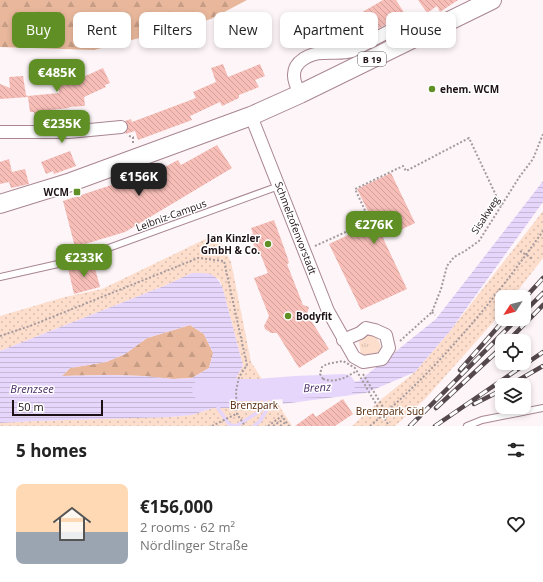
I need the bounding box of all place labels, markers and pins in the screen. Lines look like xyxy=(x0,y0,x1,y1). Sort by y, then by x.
pin: €485K xyxy=(29,59,85,93)
place label: ehem. WCM xyxy=(440,82,499,96)
marker: ehem. WCM xyxy=(427,84,437,94)
pin: €235K xyxy=(34,110,90,144)
pin: €156K xyxy=(111,163,167,197)
place label: WCM xyxy=(44,185,69,199)
marker: WCM xyxy=(72,187,82,197)
pin: €276K xyxy=(346,211,402,245)
place label: Jan Kinzler GmbH & Co. xyxy=(201,231,260,257)
marker: Jan Kinzler GmbH & Co. xyxy=(263,239,273,249)
pin: €233K xyxy=(56,244,112,278)
place label: Bodyfit xyxy=(296,309,333,323)
marker: Bodyfit xyxy=(283,311,293,321)

